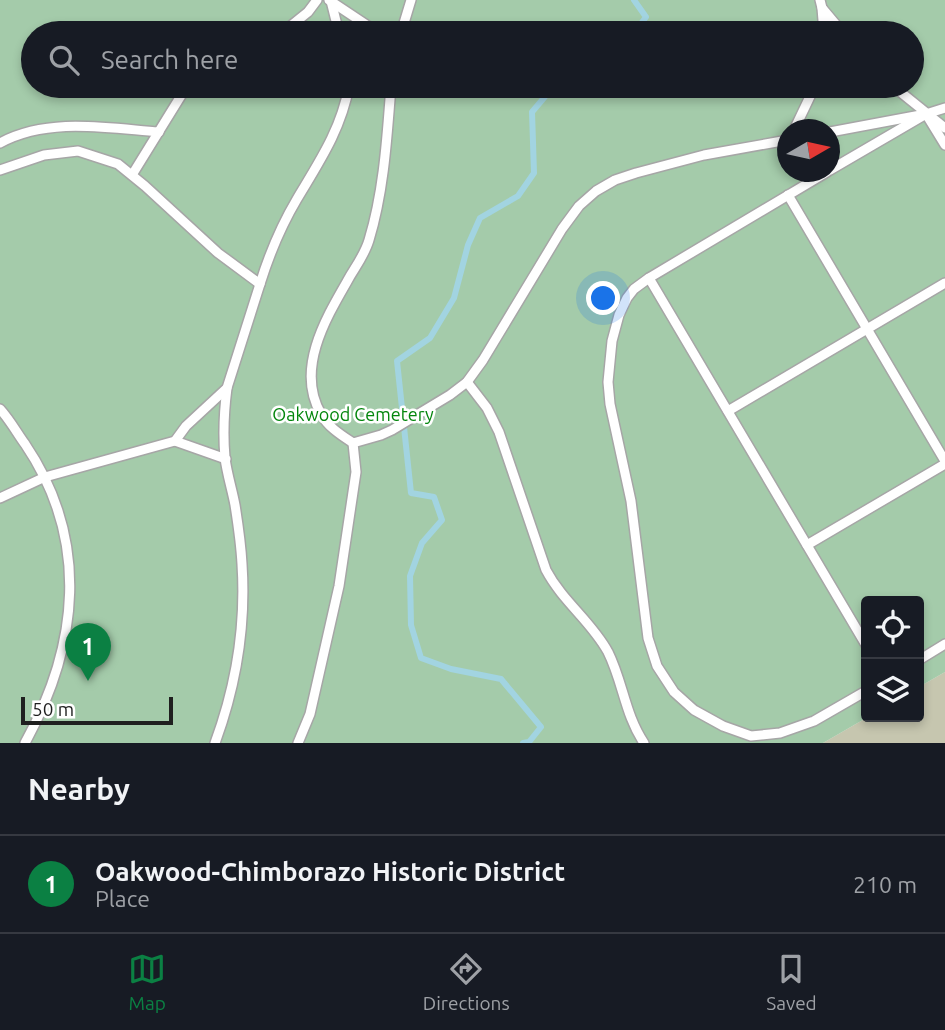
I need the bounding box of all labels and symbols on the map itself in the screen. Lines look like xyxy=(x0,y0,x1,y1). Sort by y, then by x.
north arrow xyxy=(777,119,840,182)
your location xyxy=(586,281,620,315)
park label: Oakwood Cemetery xyxy=(272,404,434,424)
pin: 1 xyxy=(65,623,111,681)
scale bar xyxy=(21,694,173,726)

